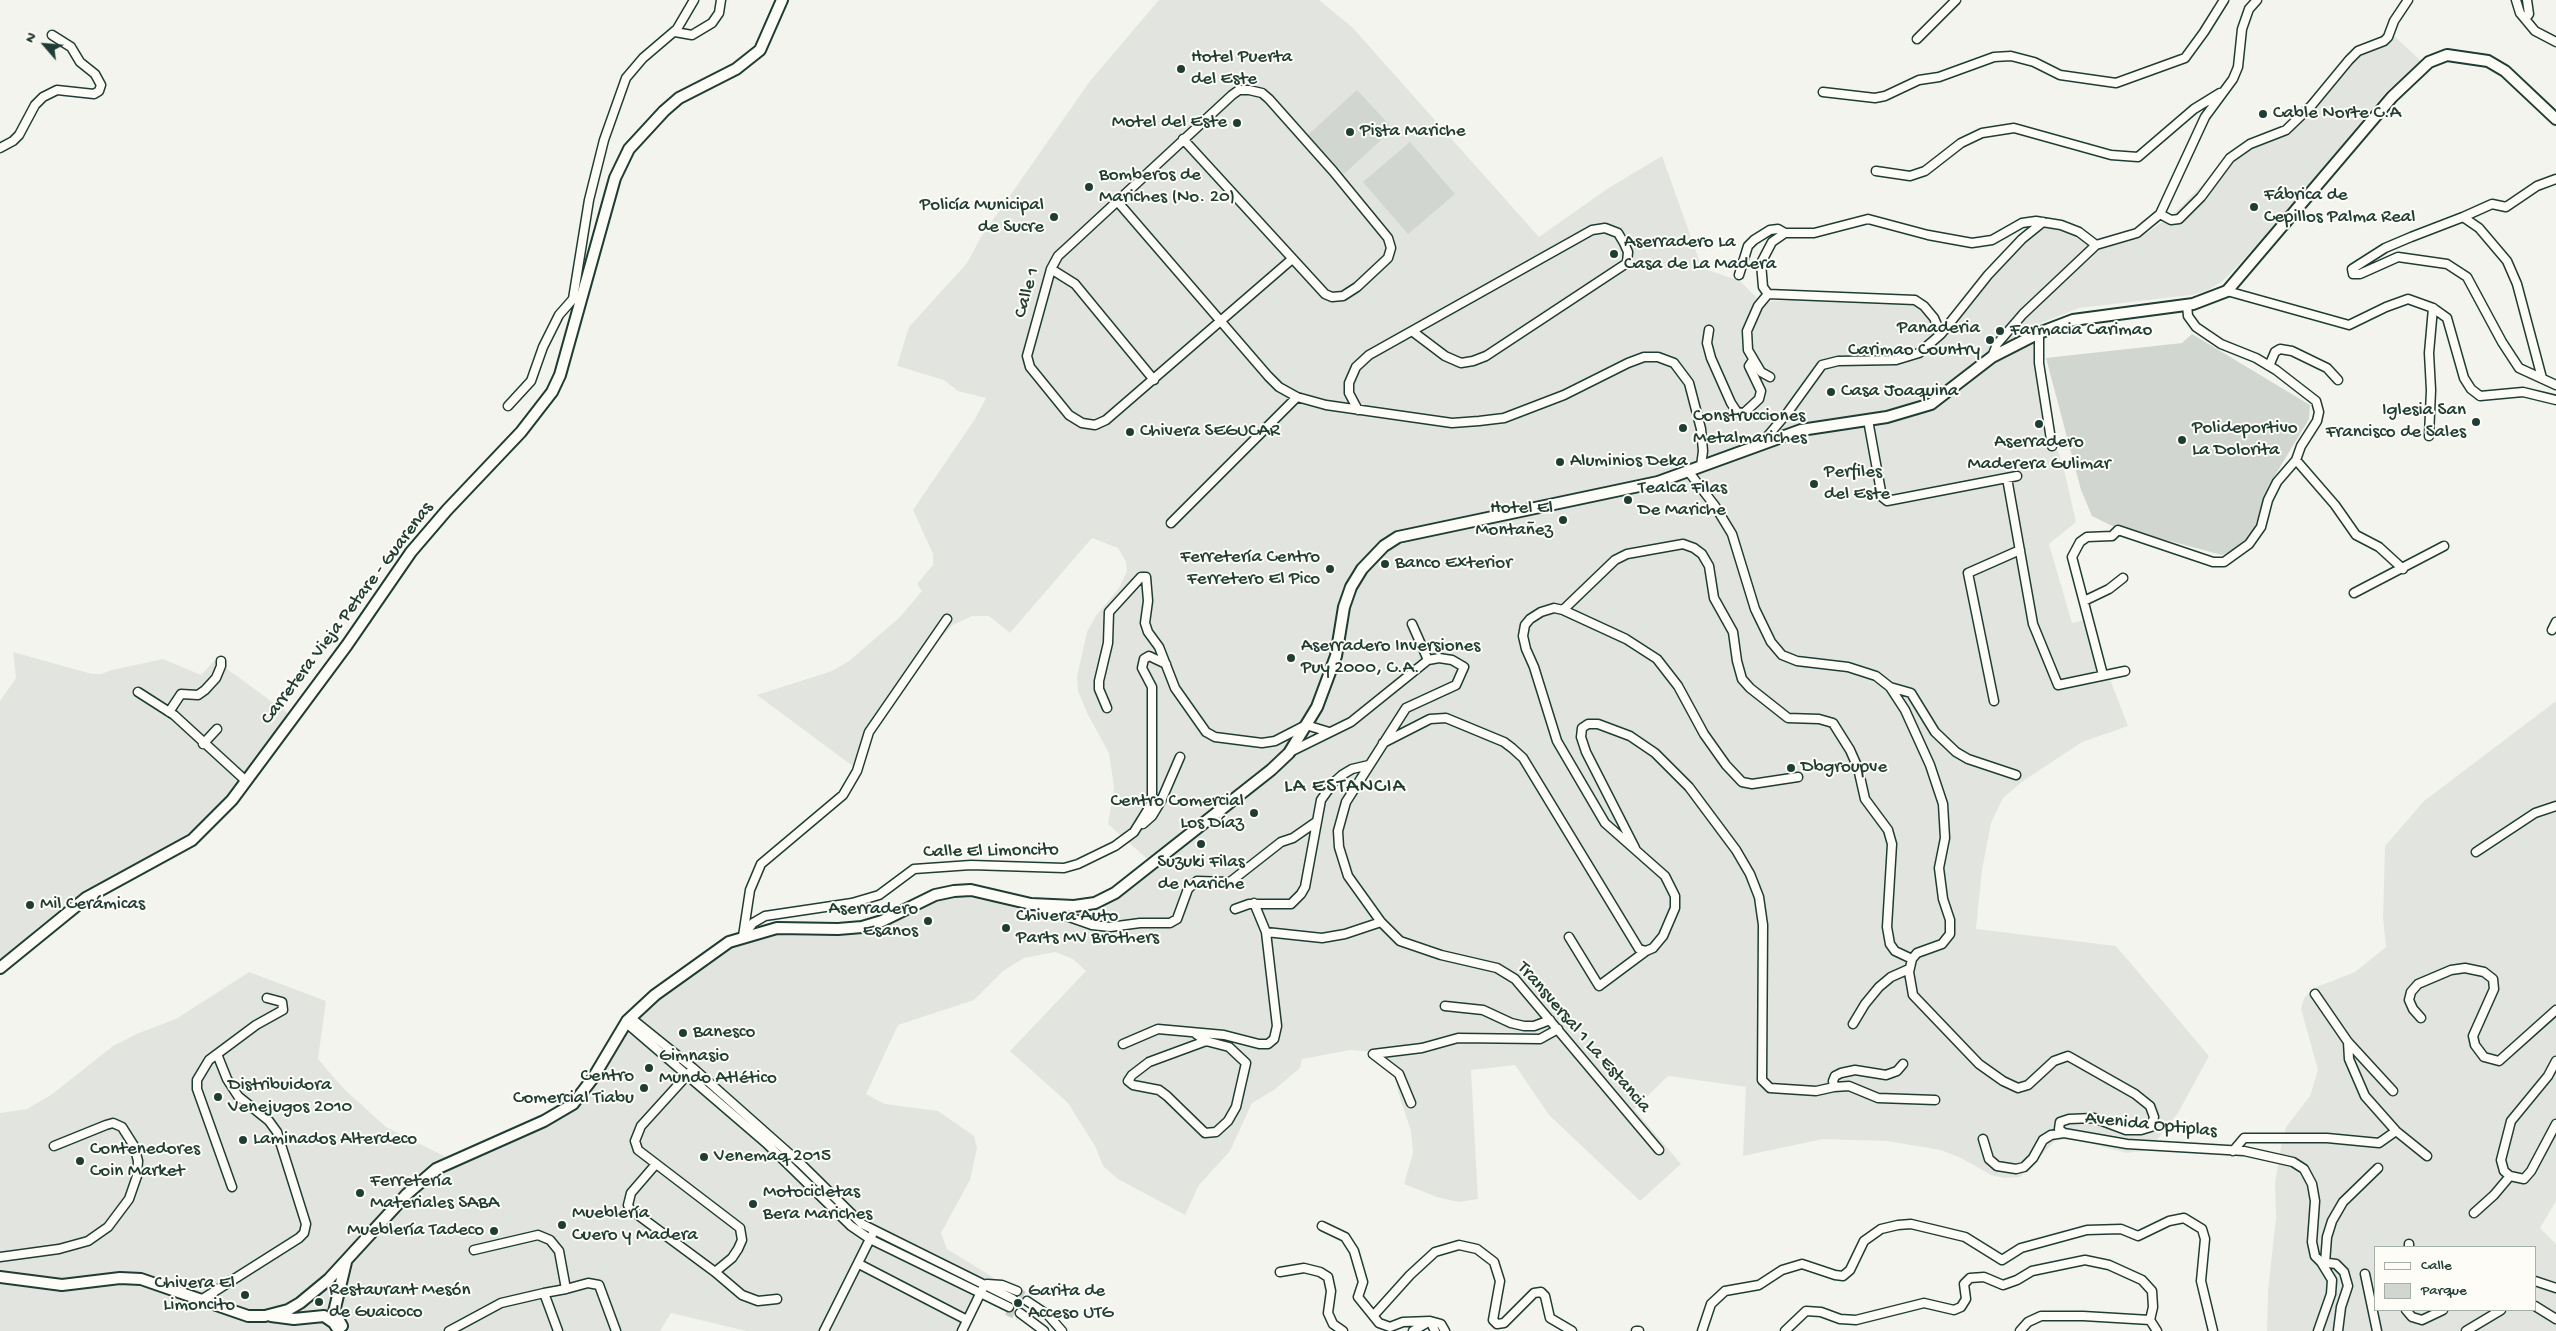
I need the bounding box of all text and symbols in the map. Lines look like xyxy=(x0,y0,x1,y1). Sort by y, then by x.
north arrow xyxy=(20,20,70,70)
text: N xyxy=(22,30,41,46)
place label: Hotel Puerta del Este xyxy=(1191,47,1292,91)
marker: Hotel Puerta del Este xyxy=(1175,63,1187,75)
place label: Cable Norte C.A xyxy=(2273,103,2401,125)
marker: Cable Norte C.A xyxy=(2257,108,2269,120)
place label: Motel del Este xyxy=(1112,112,1227,134)
marker: Motel del Este xyxy=(1231,117,1243,129)
place label: Pista Mariche xyxy=(1360,121,1465,143)
marker: Pista Mariche xyxy=(1344,126,1356,138)
place label: Bomberos de Mariches (No. 20) xyxy=(1099,165,1235,209)
marker: Bomberos de Mariches (No. 20) xyxy=(1083,181,1095,193)
place label: Fábrica de Cepillos Palma Real xyxy=(2264,185,2416,229)
place label: Policía Municipal de Sucre xyxy=(920,195,1044,239)
marker: Fábrica de Cepillos Palma Real xyxy=(2248,201,2260,213)
marker: Policía Municipal de Sucre xyxy=(1048,211,1060,223)
place label: Aserradero La Casa de La Madera xyxy=(1624,232,1776,276)
marker: Aserradero La Casa de La Madera xyxy=(1608,248,1620,260)
street label: Calle 1 xyxy=(1010,265,1046,321)
place label: Panaderia Carimao Country xyxy=(1848,318,1980,362)
place label: Farmacia Carimao xyxy=(2010,320,2152,342)
marker: Farmacia Carimao xyxy=(1994,325,2006,337)
marker: Panaderia Carimao Country xyxy=(1984,334,1996,346)
place label: Casa Joaquina xyxy=(1841,381,1958,403)
marker: Casa Joaquina xyxy=(1825,386,1837,398)
place label: Iglesia San Francisco de Sales xyxy=(2326,400,2466,444)
place label: Construcciones Metalmariches xyxy=(1693,406,1807,450)
marker: Iglesia San Francisco de Sales xyxy=(2470,416,2482,428)
marker: Aserradero Maderera Gulimar xyxy=(2033,418,2045,430)
place label: Polideportivo La Dolorita xyxy=(2192,418,2298,462)
place label: Chivera SEGUCAR xyxy=(1140,421,1280,443)
marker: Construcciones Metalmariches xyxy=(1677,422,1689,434)
marker: Chivera SEGUCAR xyxy=(1124,426,1136,438)
place label: Aserradero Maderera Gulimar xyxy=(1968,432,2110,476)
marker: Polideportivo La Dolorita xyxy=(2176,434,2188,446)
place label: Aluminios Deka xyxy=(1570,451,1688,473)
marker: Aluminios Deka xyxy=(1554,456,1566,468)
place label: Perfiles del Este xyxy=(1824,462,1890,506)
place label: Tealca Filas De Mariche xyxy=(1638,478,1727,522)
marker: Perfiles del Este xyxy=(1808,478,1820,490)
marker: Tealca Filas De Mariche xyxy=(1622,494,1634,506)
street label: Carretera Vieja Petare - Guarenas xyxy=(257,498,439,730)
place label: Hotel El Montañez xyxy=(1475,498,1553,542)
marker: Hotel El Montañez xyxy=(1557,514,1569,526)
place label: Ferretería Centro Ferretero El Pico xyxy=(1180,547,1320,591)
place label: Banco Exterior xyxy=(1395,553,1512,575)
marker: Banco Exterior xyxy=(1379,558,1391,570)
marker: Ferretería Centro Ferretero El Pico xyxy=(1324,563,1336,575)
place label: Aserradero Inversiones Puy 2000, C.A. xyxy=(1301,636,1480,680)
marker: Aserradero Inversiones Puy 2000, C.A. xyxy=(1285,652,1297,664)
place label: Dbgroupve xyxy=(1801,757,1887,779)
marker: Dbgroupve xyxy=(1785,762,1797,774)
district label: LA ESTANCIA xyxy=(1283,775,1407,801)
place label: Centro Comercial Los Díaz xyxy=(1111,791,1244,835)
marker: Centro Comercial Los Díaz xyxy=(1248,807,1260,819)
marker: Suzuki Filas de Mariche xyxy=(1195,838,1207,850)
street label: Calle El Limoncito xyxy=(923,839,1059,865)
place label: Suzuki Filas de Mariche xyxy=(1157,852,1245,896)
place label: Mil Cerámicas xyxy=(40,894,145,916)
marker: Mil Cerámicas xyxy=(24,899,36,911)
place label: Aserradero Esanos xyxy=(828,899,918,943)
place label: Chivera Auto Parts MV Brothers xyxy=(1016,906,1159,950)
marker: Aserradero Esanos xyxy=(922,915,934,927)
marker: Chivera Auto Parts MV Brothers xyxy=(1000,922,1012,934)
street label: Transversal 1 La Estancia xyxy=(1511,958,1655,1118)
place label: Banesco xyxy=(693,1022,755,1044)
marker: Banesco xyxy=(677,1027,689,1039)
place label: Gimnasio Mundo Atlético xyxy=(659,1046,777,1090)
marker: Gimnasio Mundo Atlético xyxy=(643,1062,655,1074)
place label: Centro Comercial Tiabu xyxy=(513,1066,634,1110)
place label: Distribuidora Venejugos 2010 xyxy=(228,1075,352,1119)
marker: Centro Comercial Tiabu xyxy=(638,1082,650,1094)
marker: Distribuidora Venejugos 2010 xyxy=(212,1091,224,1103)
street label: Avenida Optiplas xyxy=(2084,1108,2218,1144)
place label: Laminados Alterdeco xyxy=(253,1129,417,1151)
marker: Laminados Alterdeco xyxy=(237,1134,249,1146)
place label: Contenedores Coin Market xyxy=(90,1139,200,1183)
place label: Venemaq 2015 xyxy=(714,1146,831,1168)
marker: Venemaq 2015 xyxy=(698,1151,710,1163)
marker: Contenedores Coin Market xyxy=(74,1155,86,1167)
place label: Ferretería Materiales SABA xyxy=(370,1171,499,1215)
place label: Motocicletas Bera Mariches xyxy=(763,1182,872,1226)
marker: Ferretería Materiales SABA xyxy=(354,1187,366,1199)
marker: Motocicletas Bera Mariches xyxy=(747,1198,759,1210)
place label: Mueblería Cuero y Madera xyxy=(572,1203,698,1247)
marker: Mueblería Cuero y Madera xyxy=(556,1219,568,1231)
place label: Mueblería Tadeco xyxy=(347,1220,484,1242)
marker: Mueblería Tadeco xyxy=(488,1225,500,1237)
legend xyxy=(2374,1246,2536,1311)
text: Calle xyxy=(2421,1257,2452,1275)
place label: Chivera El Limoncito xyxy=(154,1273,235,1317)
place label: Restaurant Mesón de Guaicoco xyxy=(329,1280,470,1324)
place label: Garita de Acceso UTG xyxy=(1028,1281,1114,1325)
text: Parque xyxy=(2421,1282,2467,1300)
marker: Chivera El Limoncito xyxy=(239,1289,251,1301)
marker: Restaurant Mesón de Guaicoco xyxy=(313,1296,325,1308)
marker: Garita de Acceso UTG xyxy=(1012,1297,1024,1309)

